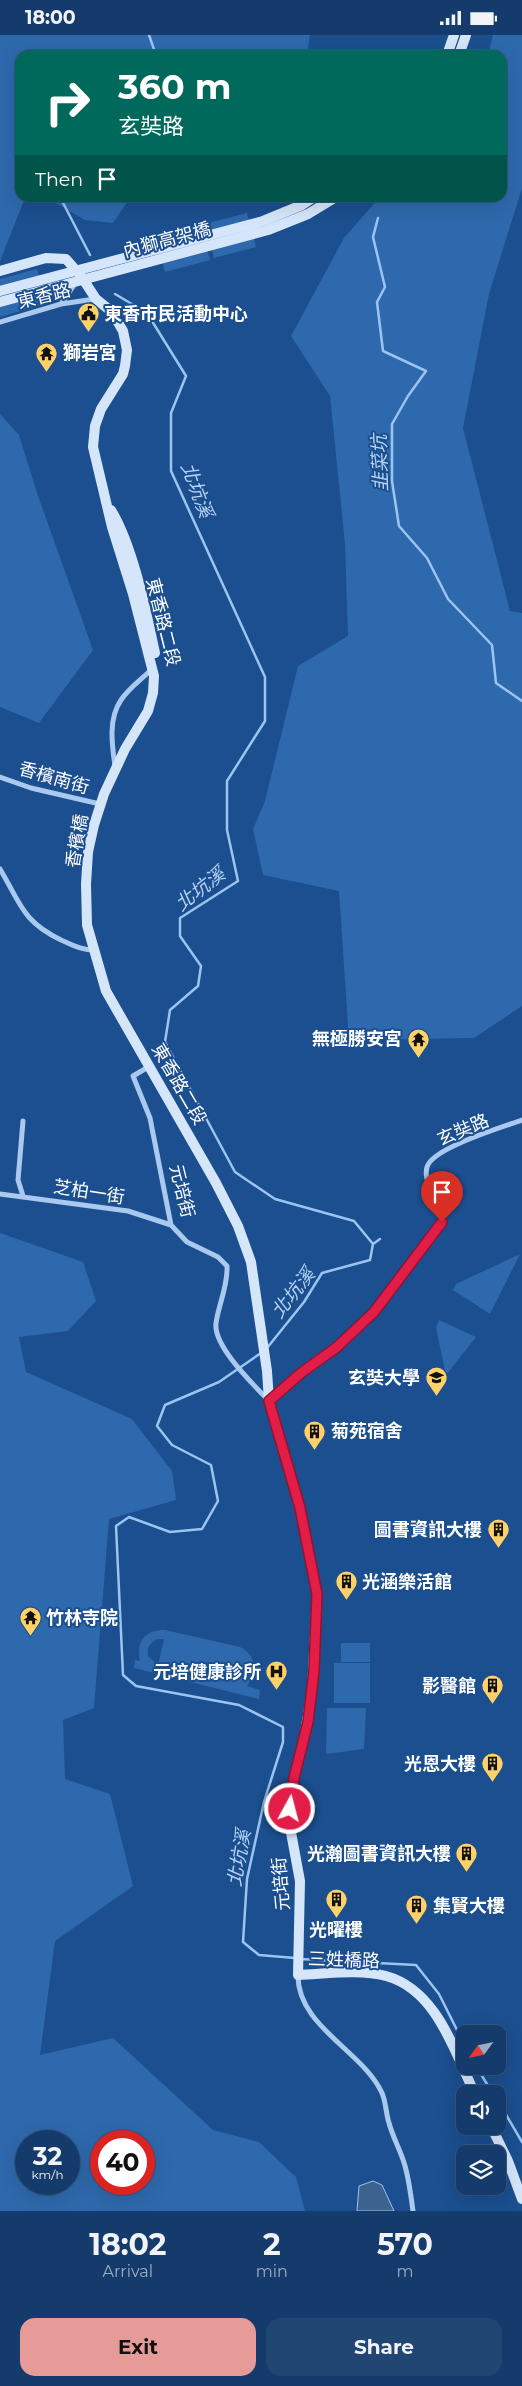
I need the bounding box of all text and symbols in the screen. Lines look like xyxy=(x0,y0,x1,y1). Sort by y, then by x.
text: 18:00 xyxy=(25,6,76,29)
text: 360 m xyxy=(118,65,231,108)
icon: right xyxy=(35,70,100,135)
text: 玄奘路 xyxy=(118,113,184,140)
icon: arrive xyxy=(93,165,121,193)
text: Then xyxy=(35,168,83,191)
street label: 內獅高架橋 xyxy=(121,218,213,262)
street label: 東香路 xyxy=(15,279,73,313)
public building icon: 東香市民活動中心 xyxy=(76,302,100,333)
place label: 東香市民活動中心 xyxy=(104,303,248,325)
temple icon: 獅岩宮 xyxy=(35,341,59,372)
place label: 獅岩宮 xyxy=(63,342,117,364)
water label: 韭菜坑 xyxy=(367,431,392,492)
water label: 北坑溪 xyxy=(176,459,219,524)
street label: 東香路二段 xyxy=(141,576,185,668)
street label: 香檳南街 xyxy=(16,758,92,798)
street label: 香檳橋 xyxy=(61,813,93,869)
water label: 北坑溪 xyxy=(170,861,232,916)
temple icon: 無極勝安宮 xyxy=(406,1027,430,1058)
place label: 無極勝安宮 xyxy=(312,1028,402,1050)
street label: 東香路二段 xyxy=(147,1040,211,1128)
street label: 玄奘路 xyxy=(434,1109,492,1151)
street label: 元培街 xyxy=(165,1162,199,1220)
pin xyxy=(421,1171,463,1222)
street label: 芝柏一街 xyxy=(52,1176,126,1208)
icon: arrive xyxy=(428,1178,456,1206)
water label: 北坑溪 xyxy=(266,1261,321,1323)
school or university icon: 玄奘大學 xyxy=(424,1366,448,1397)
place label: 玄奘大學 xyxy=(348,1367,420,1389)
building icon: 菊苑宿舍 xyxy=(303,1419,327,1450)
place label: 菊苑宿舍 xyxy=(331,1420,403,1442)
building icon: 圖書資訊大樓 xyxy=(486,1518,510,1549)
place label: 圖書資訊大樓 xyxy=(374,1519,482,1541)
building icon: 光涵樂活館 xyxy=(334,1570,358,1601)
place label: 光涵樂活館 xyxy=(362,1571,452,1593)
temple icon: 竹林寺院 xyxy=(18,1606,42,1637)
place label: 竹林寺院 xyxy=(46,1607,118,1629)
hospital icon: 元培健康診所 xyxy=(265,1660,289,1691)
place label: 元培健康診所 xyxy=(153,1661,261,1683)
building icon: 影醫館 xyxy=(480,1674,504,1705)
place label: 影醫館 xyxy=(422,1675,476,1697)
building icon: 光恩大樓 xyxy=(480,1752,504,1783)
place label: 光恩大樓 xyxy=(404,1753,476,1775)
position arrow xyxy=(263,1782,315,1834)
water label: 北坑溪 xyxy=(223,1825,256,1888)
building icon: 光瀚圖書資訊大樓 xyxy=(455,1842,479,1873)
place label: 光瀚圖書資訊大樓 xyxy=(307,1843,451,1865)
street label: 元培街 xyxy=(268,1856,294,1912)
building icon: 光曜樓 xyxy=(324,1888,348,1919)
building icon: 集賢大樓 xyxy=(405,1894,429,1925)
place label: 集賢大樓 xyxy=(433,1895,505,1917)
place label: 光曜樓 xyxy=(309,1919,363,1941)
street label: 三姓橋路 xyxy=(308,1948,380,1972)
north arrow xyxy=(456,2025,506,2075)
map controls xyxy=(456,2025,506,2195)
button: sound xyxy=(456,2085,506,2135)
speed limit sign: 40 xyxy=(90,2130,155,2195)
text: 32 xyxy=(33,2141,62,2171)
button: layers xyxy=(456,2145,506,2195)
text: km/h xyxy=(31,2167,64,2182)
text: 18:02 xyxy=(89,2226,167,2263)
text: 2 xyxy=(263,2226,281,2263)
text: 570 xyxy=(377,2226,433,2263)
text: Arrival xyxy=(103,2262,153,2281)
text: min xyxy=(256,2262,288,2281)
text: m xyxy=(396,2262,413,2281)
button: Exit xyxy=(20,2318,256,2376)
button: Share xyxy=(266,2318,502,2376)

